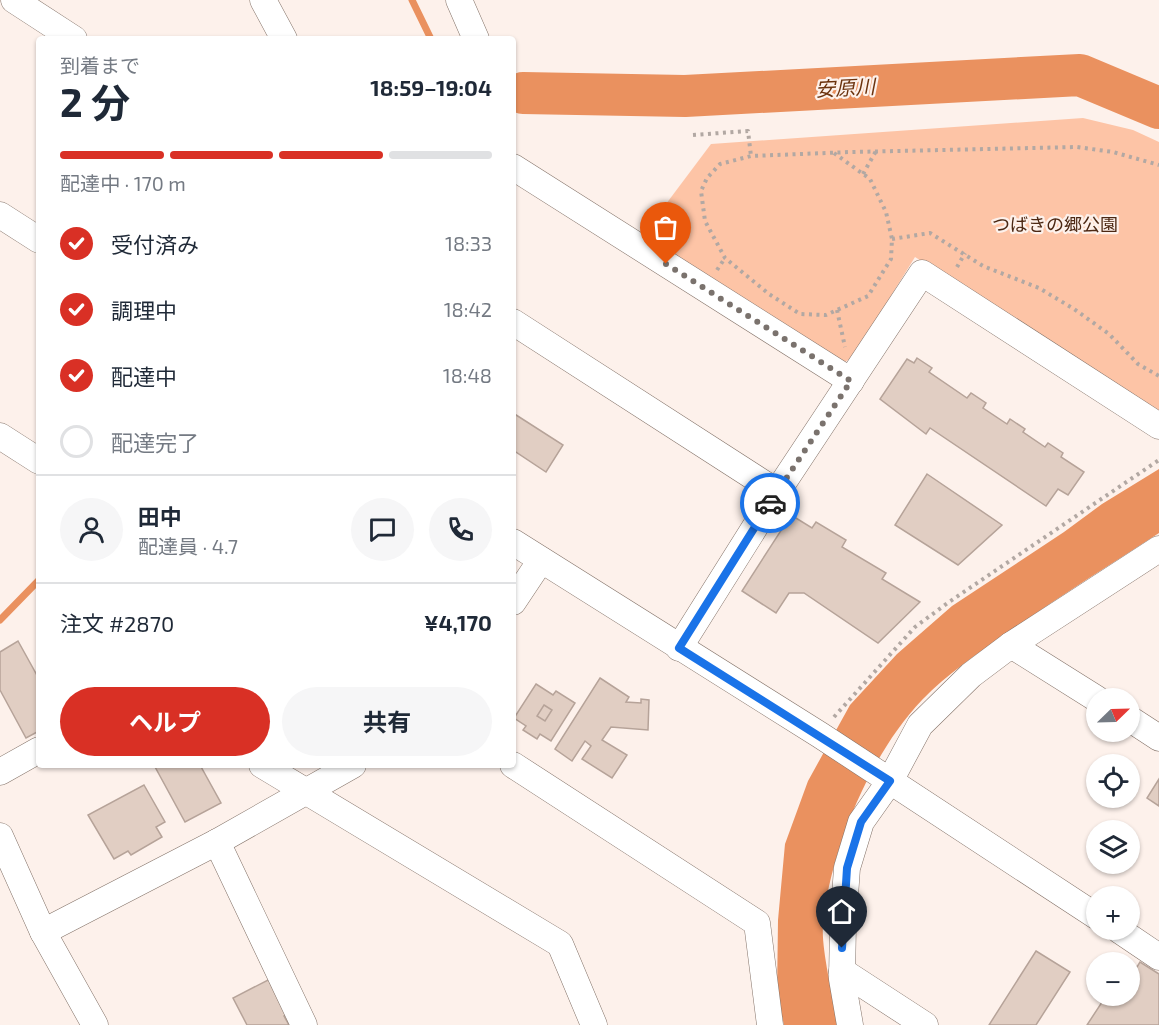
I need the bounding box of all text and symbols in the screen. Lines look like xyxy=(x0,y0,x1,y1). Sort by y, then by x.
text: 到着まで xyxy=(60,53,140,77)
water label: 安原川 xyxy=(814,73,878,101)
text: 18:59–19:04 xyxy=(370,74,492,100)
text: 2 分 xyxy=(60,78,130,125)
text: 配達中 · 170 m xyxy=(60,171,186,195)
pin xyxy=(640,202,691,264)
icon: bag xyxy=(649,211,682,244)
park label: つばきの郷公園 xyxy=(992,213,1118,235)
icon: check xyxy=(60,227,93,260)
text: 受付済み xyxy=(111,231,199,257)
text: 18:33 xyxy=(445,231,492,255)
icon: check xyxy=(60,293,93,326)
text: 調理中 xyxy=(111,297,177,323)
text: 18:42 xyxy=(444,297,492,321)
icon: check xyxy=(60,359,93,392)
text: 配達中 xyxy=(111,363,177,389)
text: 18:48 xyxy=(443,363,492,387)
text: 配達完了 xyxy=(111,429,199,455)
courier xyxy=(740,473,800,533)
icon: car xyxy=(754,487,787,520)
button: person xyxy=(60,498,123,561)
button: chat xyxy=(351,498,414,561)
button: phone xyxy=(429,498,492,561)
text: 田中 xyxy=(138,503,182,529)
text: 配達員 · 4.7 xyxy=(138,534,238,558)
text: ¥4,170 xyxy=(424,609,492,635)
text: 注文 #2870 xyxy=(60,610,174,636)
button: ヘルプ xyxy=(60,687,270,756)
button: 共有 xyxy=(282,687,492,756)
north arrow xyxy=(1086,688,1140,742)
map controls xyxy=(1086,688,1140,1006)
button: locate xyxy=(1086,754,1140,808)
button: layers xyxy=(1086,820,1140,874)
pin xyxy=(816,886,867,948)
button: + xyxy=(1086,886,1140,940)
icon: home xyxy=(825,895,858,928)
button: − xyxy=(1086,952,1140,1006)

